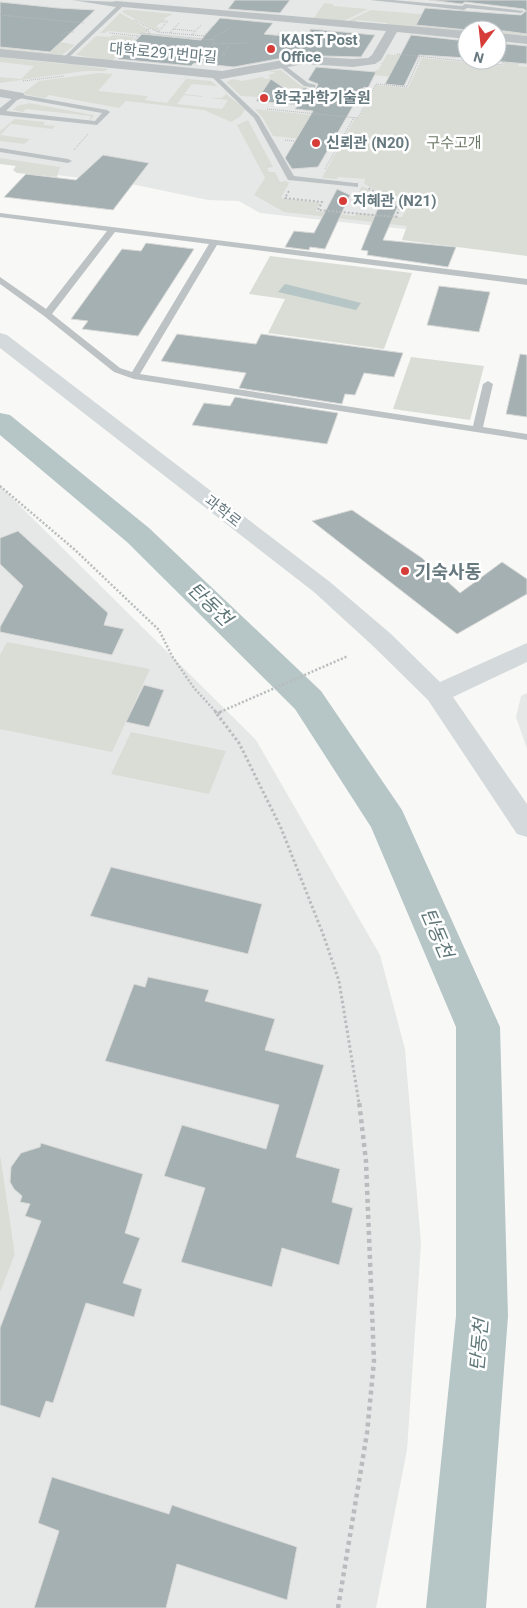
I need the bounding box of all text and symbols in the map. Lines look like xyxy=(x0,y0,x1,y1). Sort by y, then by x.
north arrow xyxy=(457,20,507,70)
place label: KAIST Post Office xyxy=(281,31,358,66)
street label: 대학로291번마길 xyxy=(108,39,218,67)
marker: KAIST Post Office xyxy=(265,43,277,55)
text: N xyxy=(472,49,485,67)
place label: 한국과학기술원 xyxy=(274,89,371,107)
marker: 한국과학기술원 xyxy=(258,92,270,104)
place label: 신뢰관 (N20) xyxy=(326,134,409,152)
park label: 구수고개 xyxy=(426,134,482,152)
marker: 신뢰관 (N20) xyxy=(310,137,322,149)
place label: 지혜관 (N21) xyxy=(353,192,436,210)
marker: 지혜관 (N21) xyxy=(337,195,349,207)
street label: 과학로 xyxy=(201,491,245,531)
place label: 기숙사동 xyxy=(415,561,481,582)
marker: 기숙사동 xyxy=(399,565,411,577)
water label: 탄동천 xyxy=(183,578,238,632)
water label: 탄동천 xyxy=(416,904,458,963)
water label: 탄동천 xyxy=(465,1316,493,1372)

